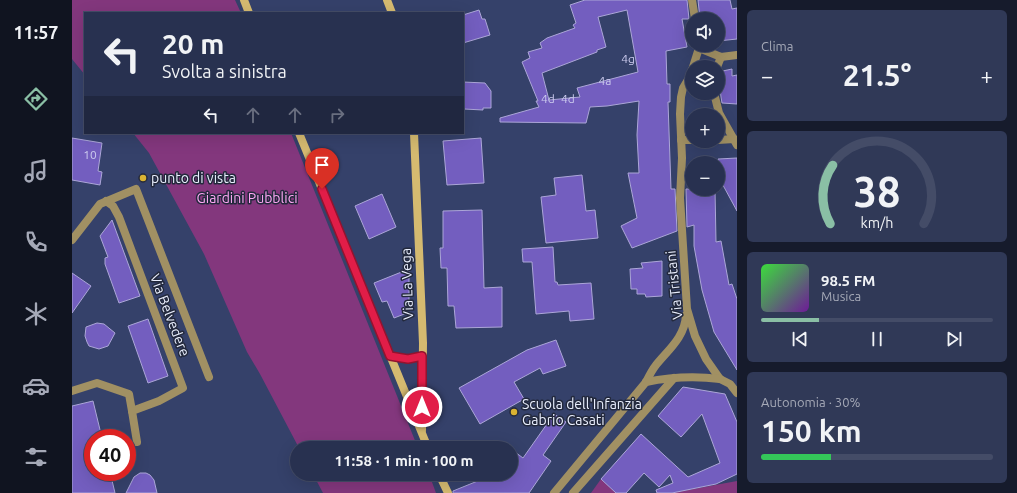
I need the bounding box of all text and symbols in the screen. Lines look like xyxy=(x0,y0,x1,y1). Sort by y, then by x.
map controls xyxy=(685,12,725,196)
button: sound xyxy=(685,12,725,52)
text: 11:57 xyxy=(13,22,59,42)
icon: left xyxy=(96,28,148,80)
text: 20 m xyxy=(162,28,224,59)
text: Clima xyxy=(761,39,793,53)
house number: 4g xyxy=(621,52,635,65)
text: 21.5° xyxy=(843,58,911,92)
button: layers xyxy=(685,60,725,100)
text: Svolta a sinistra xyxy=(162,61,287,81)
text: − xyxy=(761,63,773,88)
text: + xyxy=(981,63,993,88)
house number: 4a xyxy=(599,74,611,87)
icon: directions xyxy=(22,85,50,113)
house number: 4d xyxy=(541,92,555,105)
house number: 4d xyxy=(561,92,575,105)
icon: left xyxy=(200,104,222,126)
icon: ahead xyxy=(242,104,264,126)
icon: ahead xyxy=(284,104,306,126)
icon: right xyxy=(326,104,348,126)
button: + xyxy=(685,108,725,148)
house number: 10 xyxy=(83,148,97,161)
pin xyxy=(305,148,339,189)
icon: arrive xyxy=(311,154,333,176)
button: − xyxy=(685,156,725,196)
icon: music xyxy=(22,157,50,185)
text: 38 xyxy=(854,168,900,215)
place label: punto di vista xyxy=(151,170,236,186)
marker: punto di vista xyxy=(138,173,148,183)
park label: Giardini Pubblici xyxy=(196,190,298,206)
text: km/h xyxy=(861,215,893,231)
icon: phone xyxy=(22,228,50,256)
street label: Via La Vega xyxy=(398,248,416,320)
street label: Via Tristani xyxy=(662,250,686,320)
street label: Via Belvedere xyxy=(147,272,193,358)
text: 98.5 FM xyxy=(821,272,875,289)
text: Musica xyxy=(821,289,861,303)
icon: climate xyxy=(22,300,50,328)
icon: previous xyxy=(789,328,811,350)
icon: pause xyxy=(866,328,888,350)
icon: next xyxy=(943,328,965,350)
icon: car xyxy=(22,372,50,400)
position arrow xyxy=(401,386,443,428)
text: Autonomia · 30% xyxy=(761,395,860,409)
place label: Scuola dell'Infanzia Gabrio Casati xyxy=(522,396,642,428)
marker: Scuola dell'Infanzia Gabrio Casati xyxy=(509,407,519,417)
text: 150 km xyxy=(761,414,862,448)
speed limit sign: 40 xyxy=(84,429,136,481)
icon: filters xyxy=(22,443,50,471)
text: 11:58 · 1 min · 100 m xyxy=(335,452,473,469)

